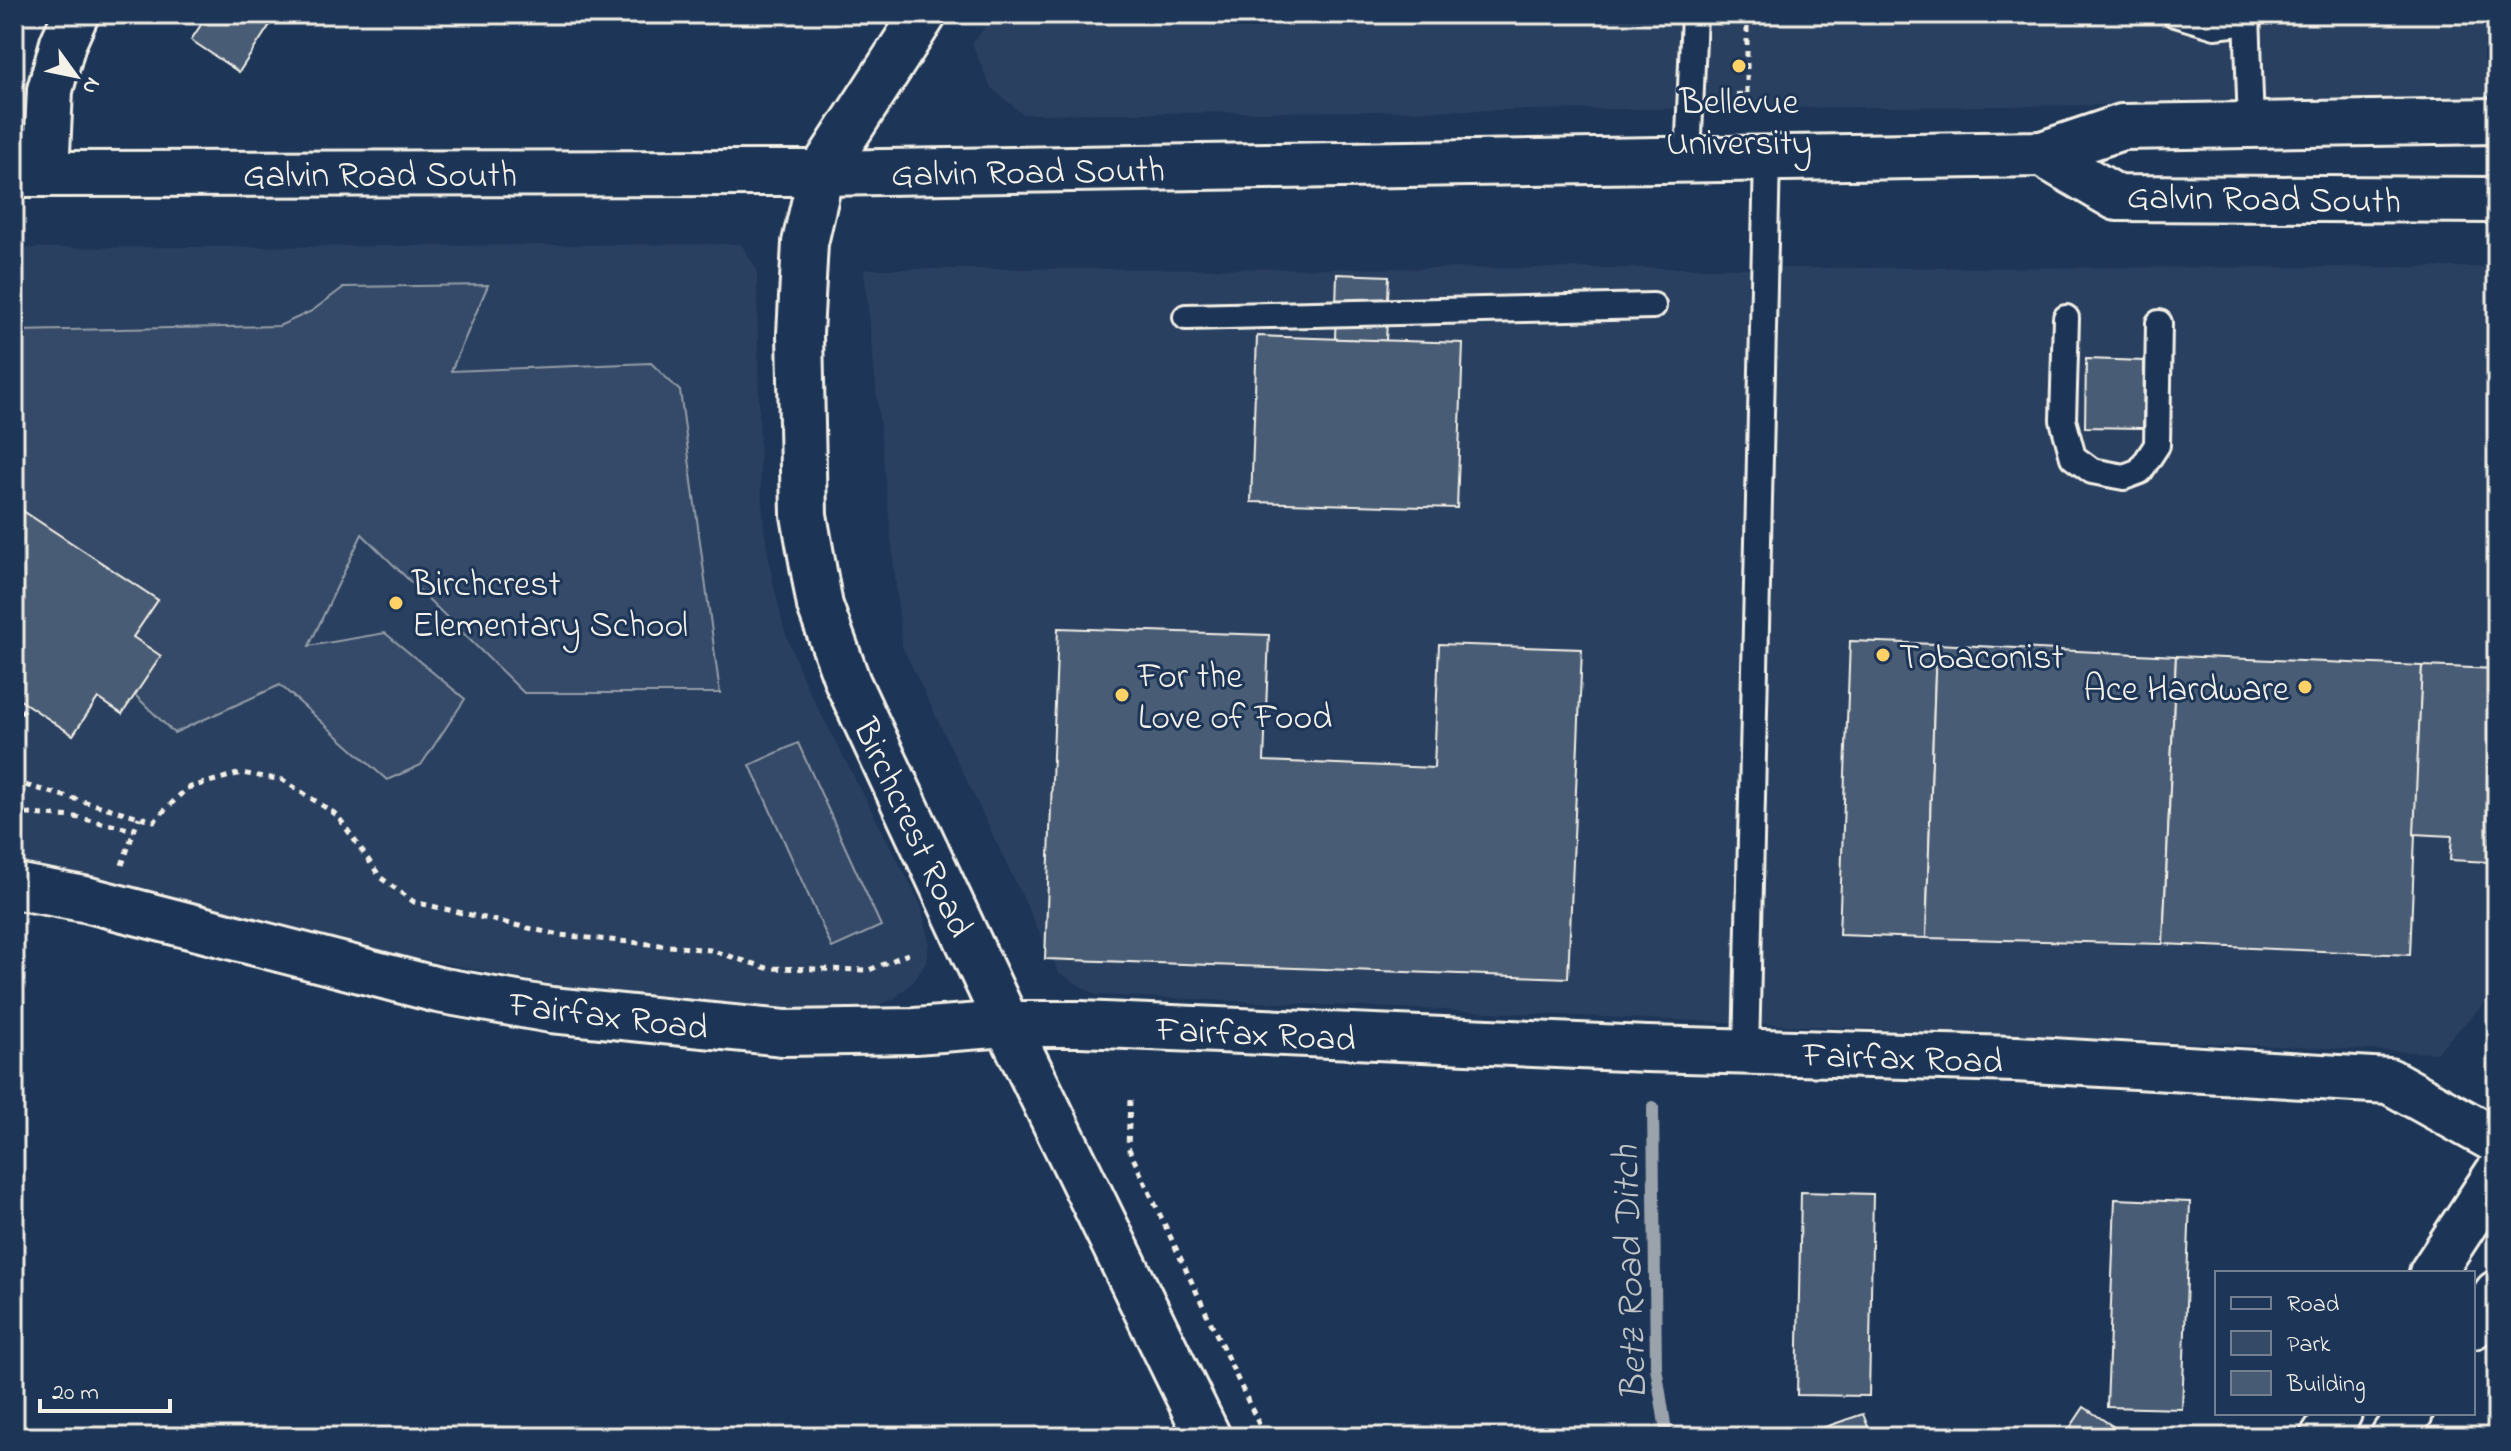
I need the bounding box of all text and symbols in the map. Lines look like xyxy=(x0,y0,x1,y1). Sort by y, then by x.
north arrow xyxy=(36,36,116,116)
marker: Bellevue University xyxy=(1730,57,1748,75)
text: N xyxy=(73,70,108,100)
place label: Bellevue University xyxy=(1666,78,1812,172)
street label: Galvin Road South xyxy=(891,146,1166,203)
street label: Galvin Road South xyxy=(243,151,517,204)
street label: Galvin Road South xyxy=(2126,173,2401,230)
place label: Birchcrest Elementary School xyxy=(411,560,688,654)
marker: Birchcrest Elementary School xyxy=(387,594,405,612)
place label: Tobaconist xyxy=(1899,633,2064,686)
marker: Tobaconist xyxy=(1874,646,1892,664)
place label: For the Love of Food xyxy=(1137,652,1332,746)
place label: Ace Hardware xyxy=(2084,665,2290,718)
marker: Ace Hardware xyxy=(2296,678,2314,696)
marker: For the Love of Food xyxy=(1113,686,1131,704)
street label: Birchcrest Road xyxy=(837,710,985,947)
street label: Fairfax Road xyxy=(505,980,711,1057)
street label: Fairfax Road xyxy=(1154,1005,1357,1068)
street label: Fairfax Road xyxy=(1801,1030,2004,1090)
water label: Betz Road Ditch xyxy=(1600,1143,1664,1401)
legend xyxy=(2215,1271,2475,1415)
text: Road xyxy=(2287,1288,2340,1323)
text: Park xyxy=(2287,1328,2331,1363)
scale bar xyxy=(40,1363,170,1413)
text: Building xyxy=(2286,1368,2366,1403)
text: 20 m xyxy=(52,1376,99,1411)

